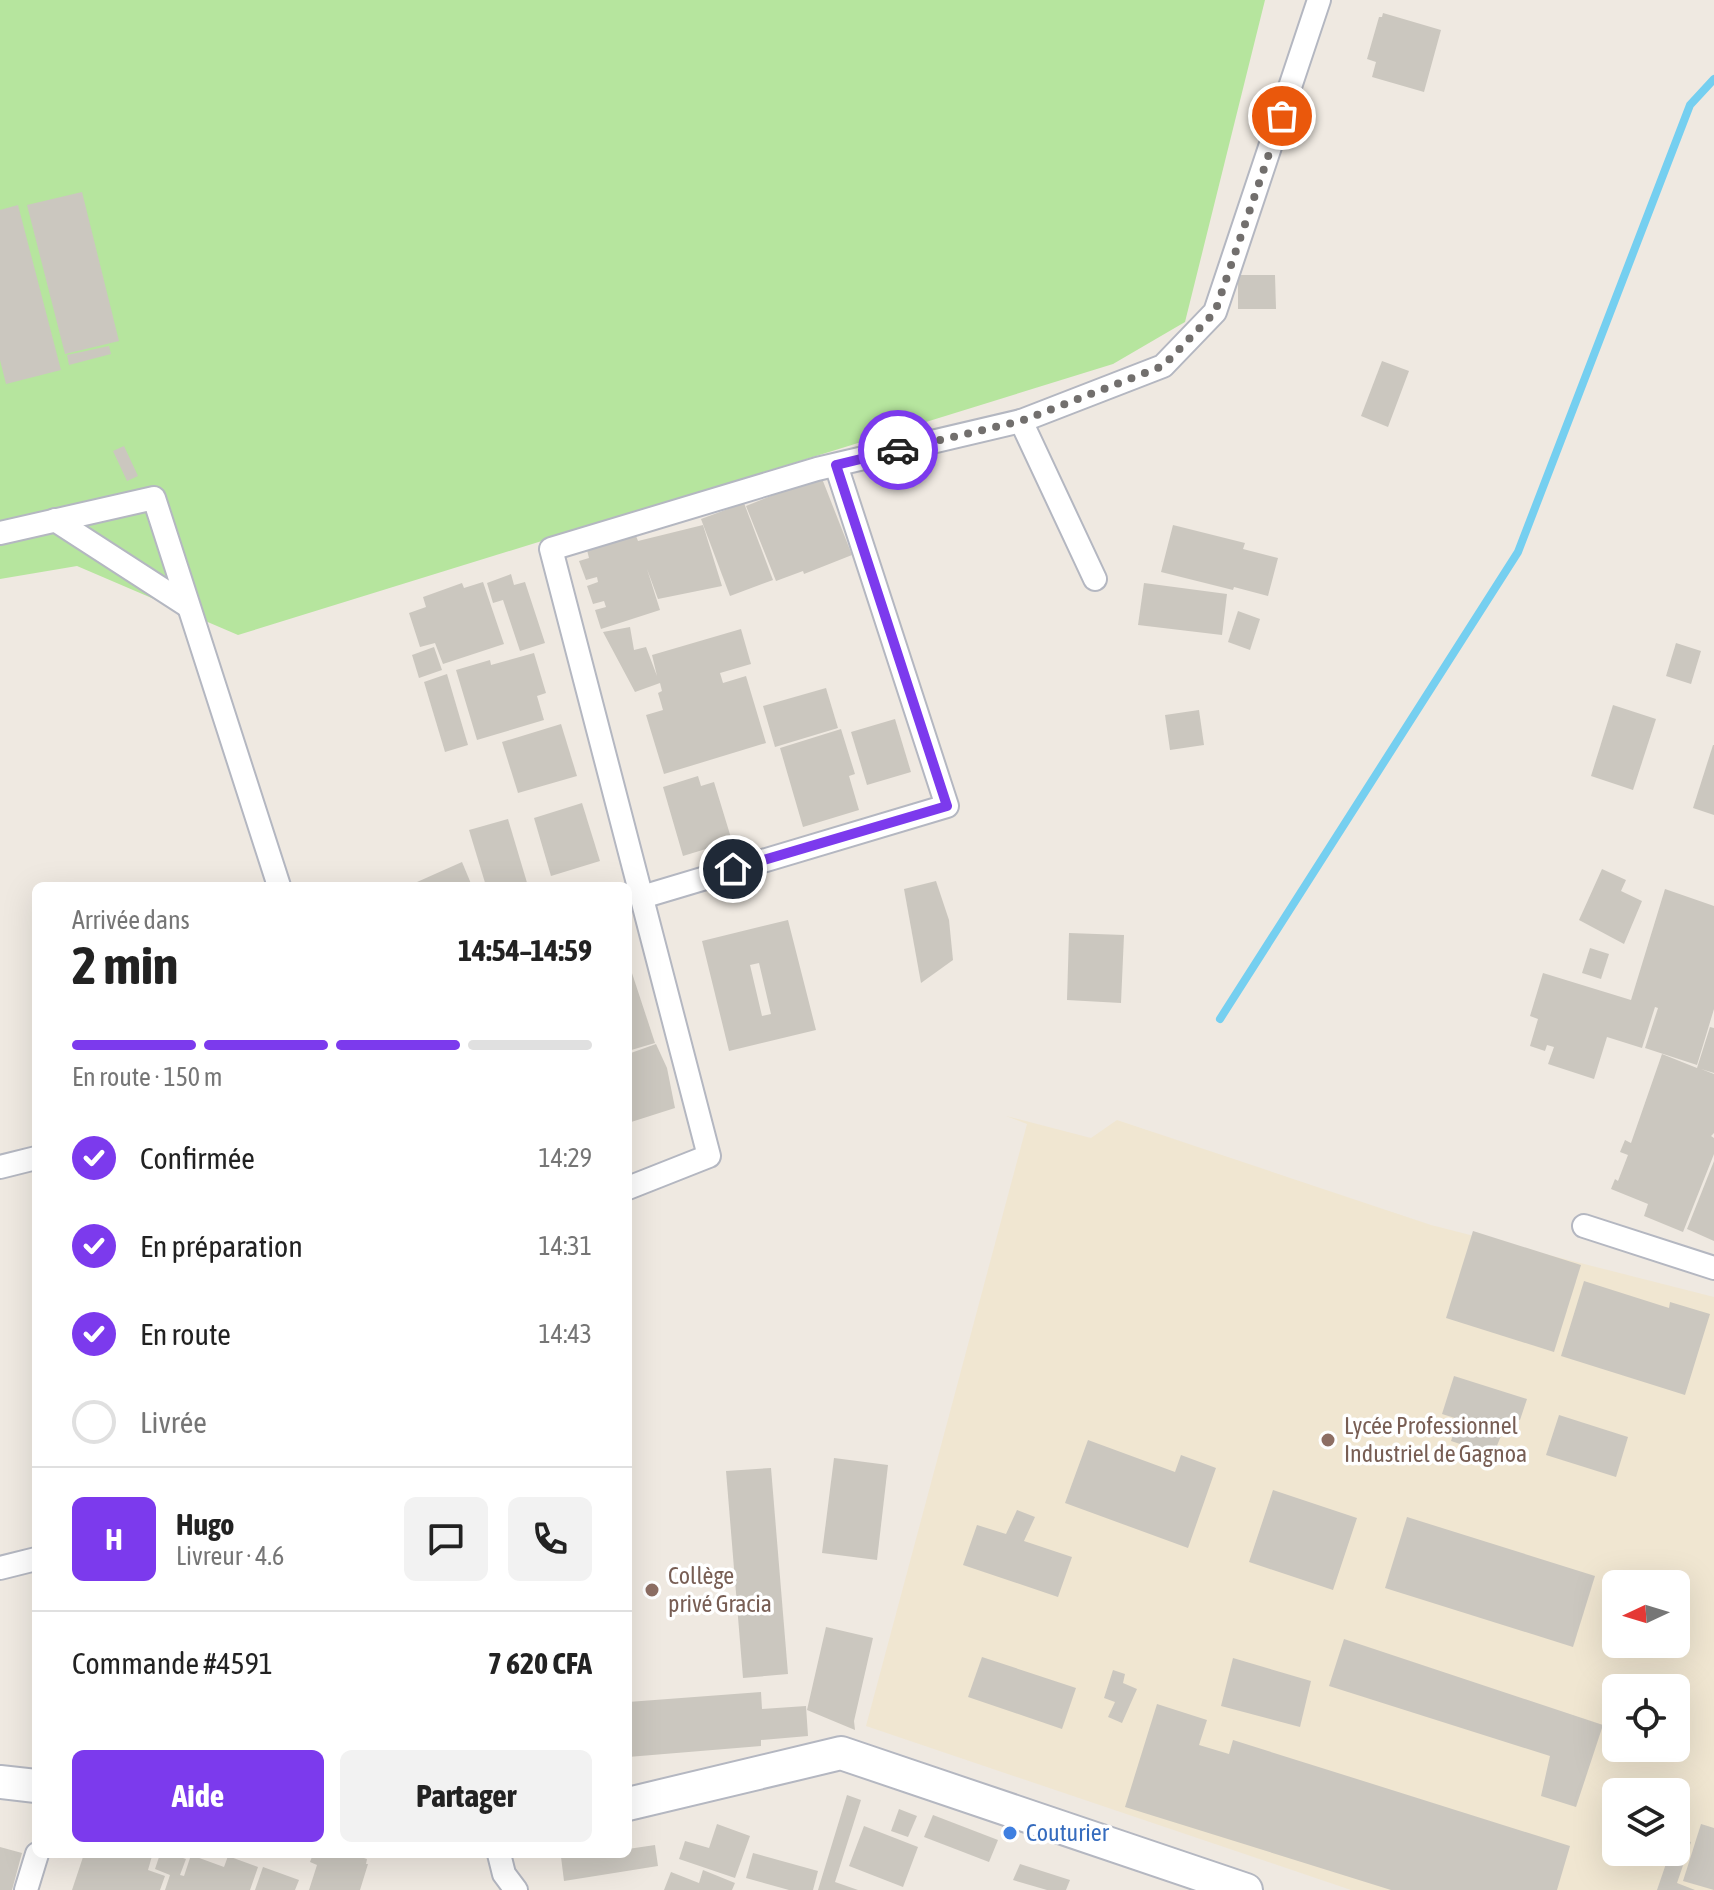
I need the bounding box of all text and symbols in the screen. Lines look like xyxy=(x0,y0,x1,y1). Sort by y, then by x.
pin xyxy=(1248,82,1316,150)
icon: bag xyxy=(1260,94,1304,138)
courier xyxy=(858,410,938,490)
icon: car xyxy=(876,428,920,472)
pin xyxy=(699,835,767,903)
icon: home xyxy=(711,847,755,891)
text: Arrivée dans xyxy=(72,905,190,935)
text: 14:54–14:59 xyxy=(458,933,592,967)
text: 2 min xyxy=(72,935,178,995)
text: En route · 150 m xyxy=(72,1062,222,1092)
icon: check xyxy=(72,1136,116,1180)
text: Confirmée xyxy=(140,1141,255,1175)
text: 14:29 xyxy=(538,1143,592,1173)
icon: check xyxy=(72,1224,116,1268)
text: En préparation xyxy=(140,1229,303,1263)
text: 14:31 xyxy=(538,1231,592,1261)
icon: check xyxy=(72,1312,116,1356)
text: En route xyxy=(140,1317,231,1351)
text: 14:43 xyxy=(538,1319,592,1349)
text: Livrée xyxy=(140,1405,207,1439)
place label: Lycée Professionnel Industriel de Gagnoa xyxy=(1344,1412,1527,1467)
marker: Lycée Professionnel Industriel de Gagnoa xyxy=(1319,1431,1337,1449)
button: chat xyxy=(404,1497,488,1581)
button: phone xyxy=(508,1497,592,1581)
text: Hugo xyxy=(176,1507,234,1541)
text: H xyxy=(105,1522,123,1556)
text: Livreur · 4.6 xyxy=(176,1541,284,1571)
place label: Collège privé Gracia xyxy=(668,1562,772,1617)
north arrow xyxy=(1602,1570,1690,1658)
map controls xyxy=(1602,1570,1690,1866)
marker: Collège privé Gracia xyxy=(643,1581,661,1599)
text: Commande #4591 xyxy=(72,1646,273,1680)
text: 7 620 CFA xyxy=(488,1646,592,1680)
button: locate xyxy=(1602,1674,1690,1762)
button: Aide xyxy=(72,1750,324,1842)
button: Partager xyxy=(340,1750,592,1842)
button: layers xyxy=(1602,1778,1690,1866)
place label: Couturier xyxy=(1026,1819,1110,1846)
marker: Couturier xyxy=(1001,1824,1019,1842)

